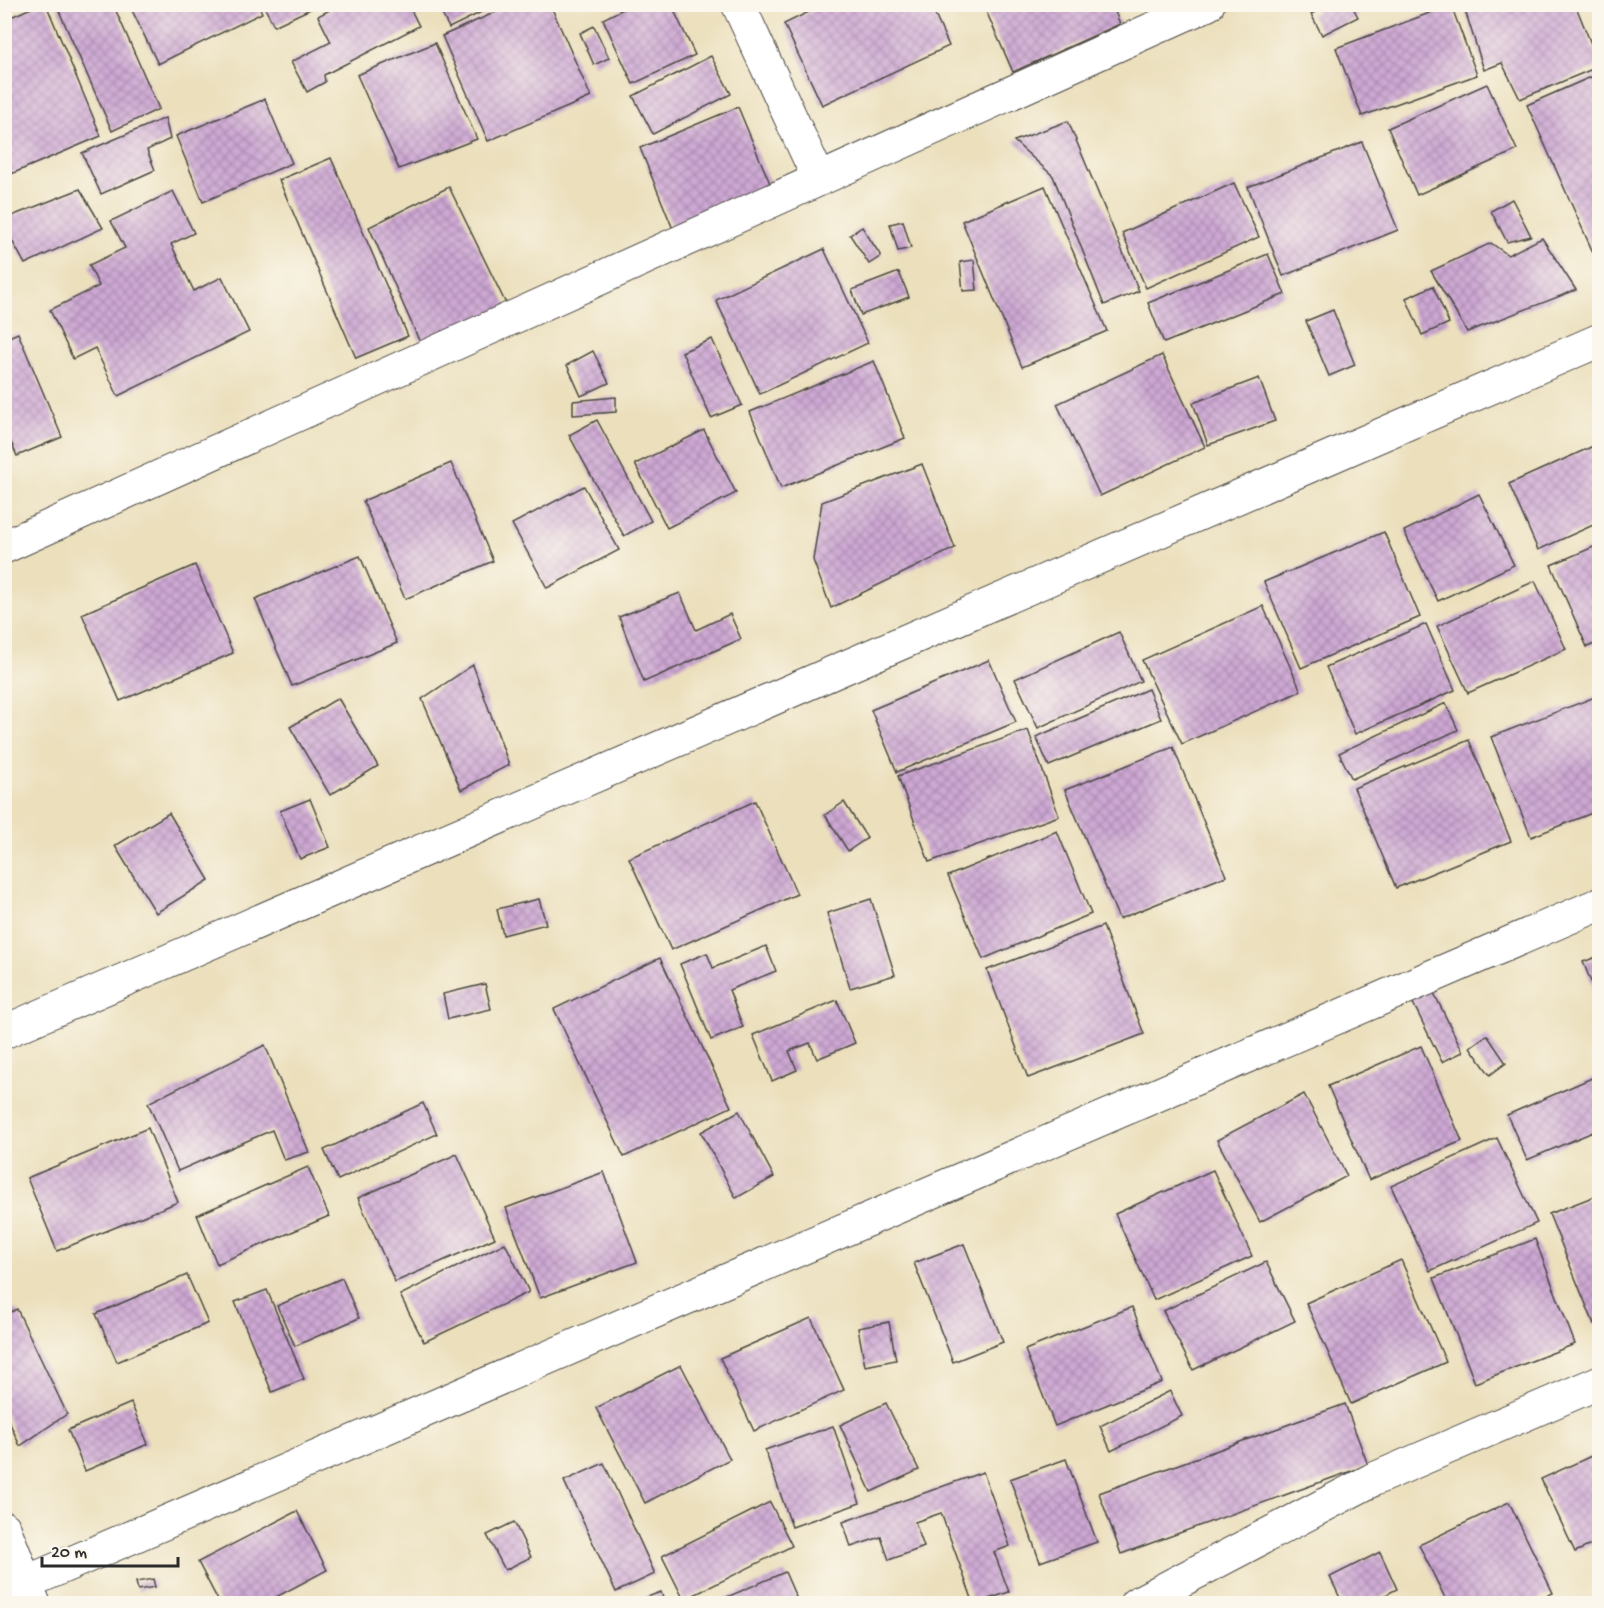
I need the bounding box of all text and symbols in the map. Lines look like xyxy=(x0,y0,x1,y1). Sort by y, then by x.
scale bar xyxy=(42,1530,178,1568)
text: 20 m xyxy=(51,1543,87,1564)

